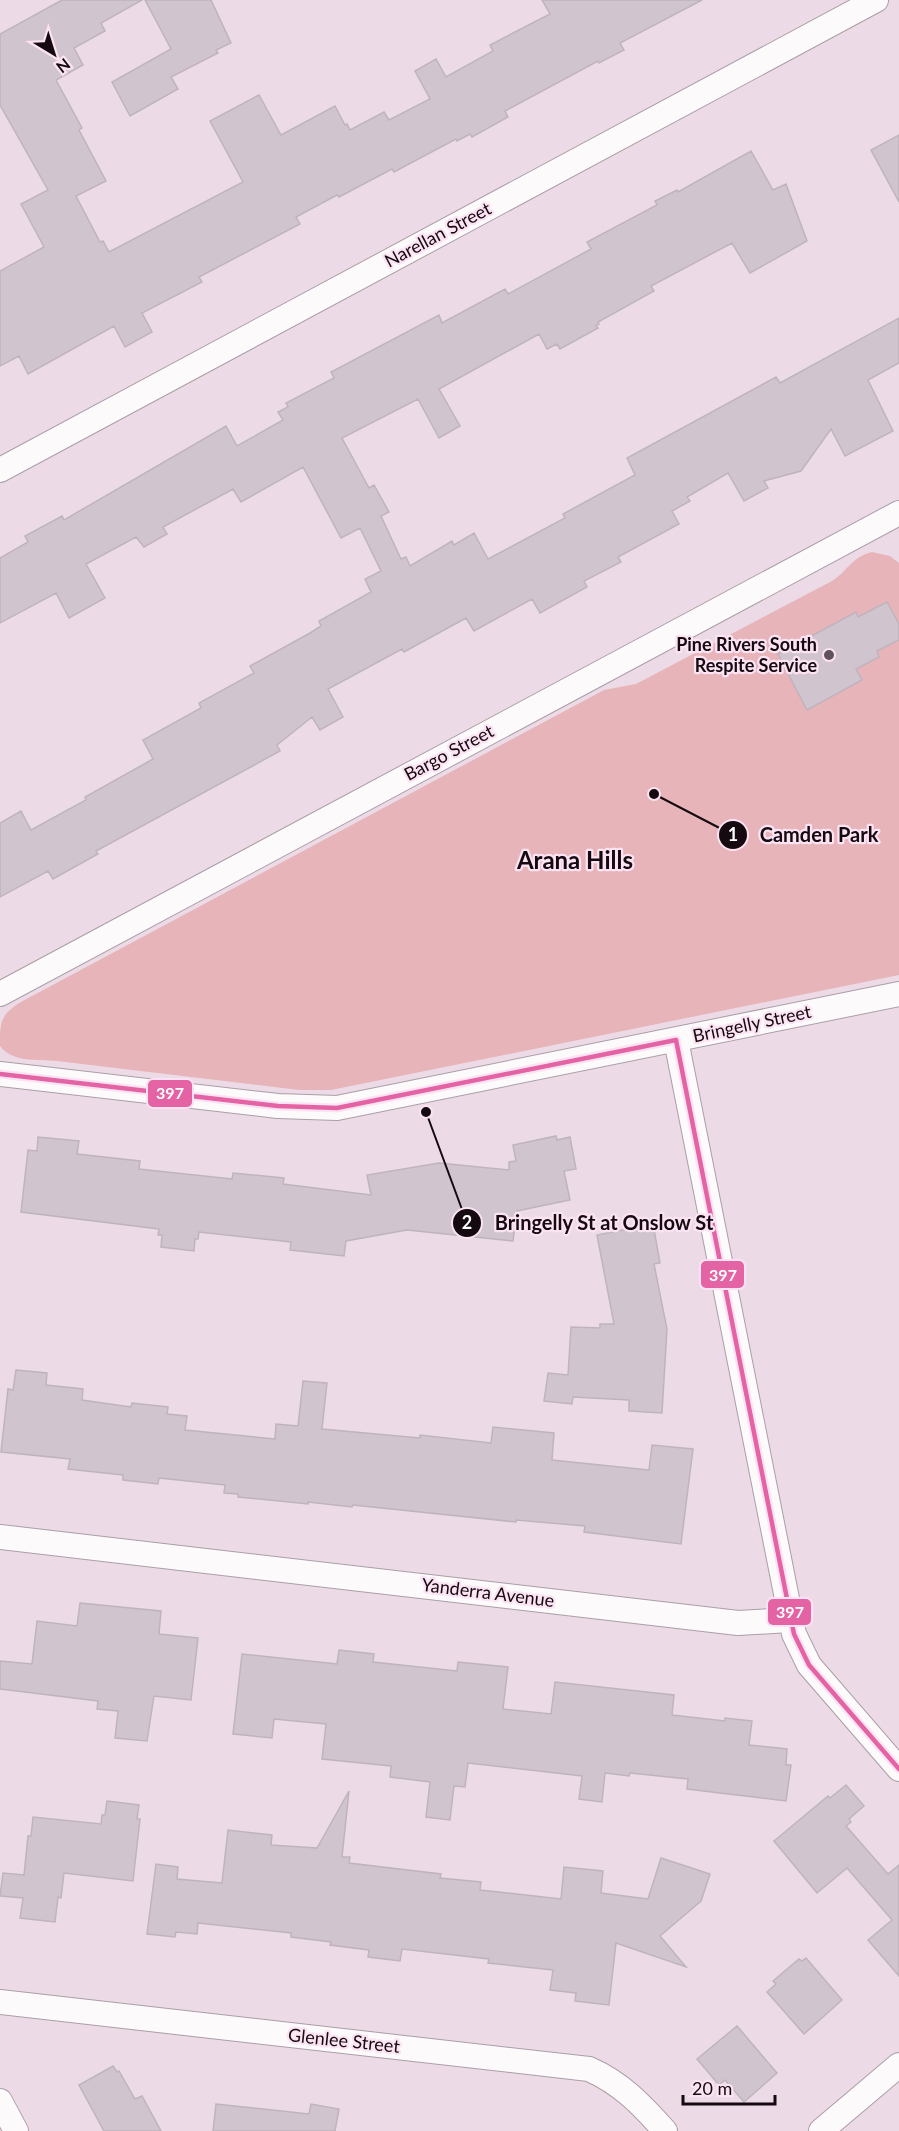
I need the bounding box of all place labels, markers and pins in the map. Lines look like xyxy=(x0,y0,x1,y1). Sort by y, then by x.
place label: Pine Rivers South Respite Service xyxy=(676,633,817,676)
marker: Pine Rivers South Respite Service xyxy=(822,648,836,662)
callout: Camden Park xyxy=(718,816,890,854)
callout: Bringelly St at Onslow St xyxy=(452,1204,726,1242)

